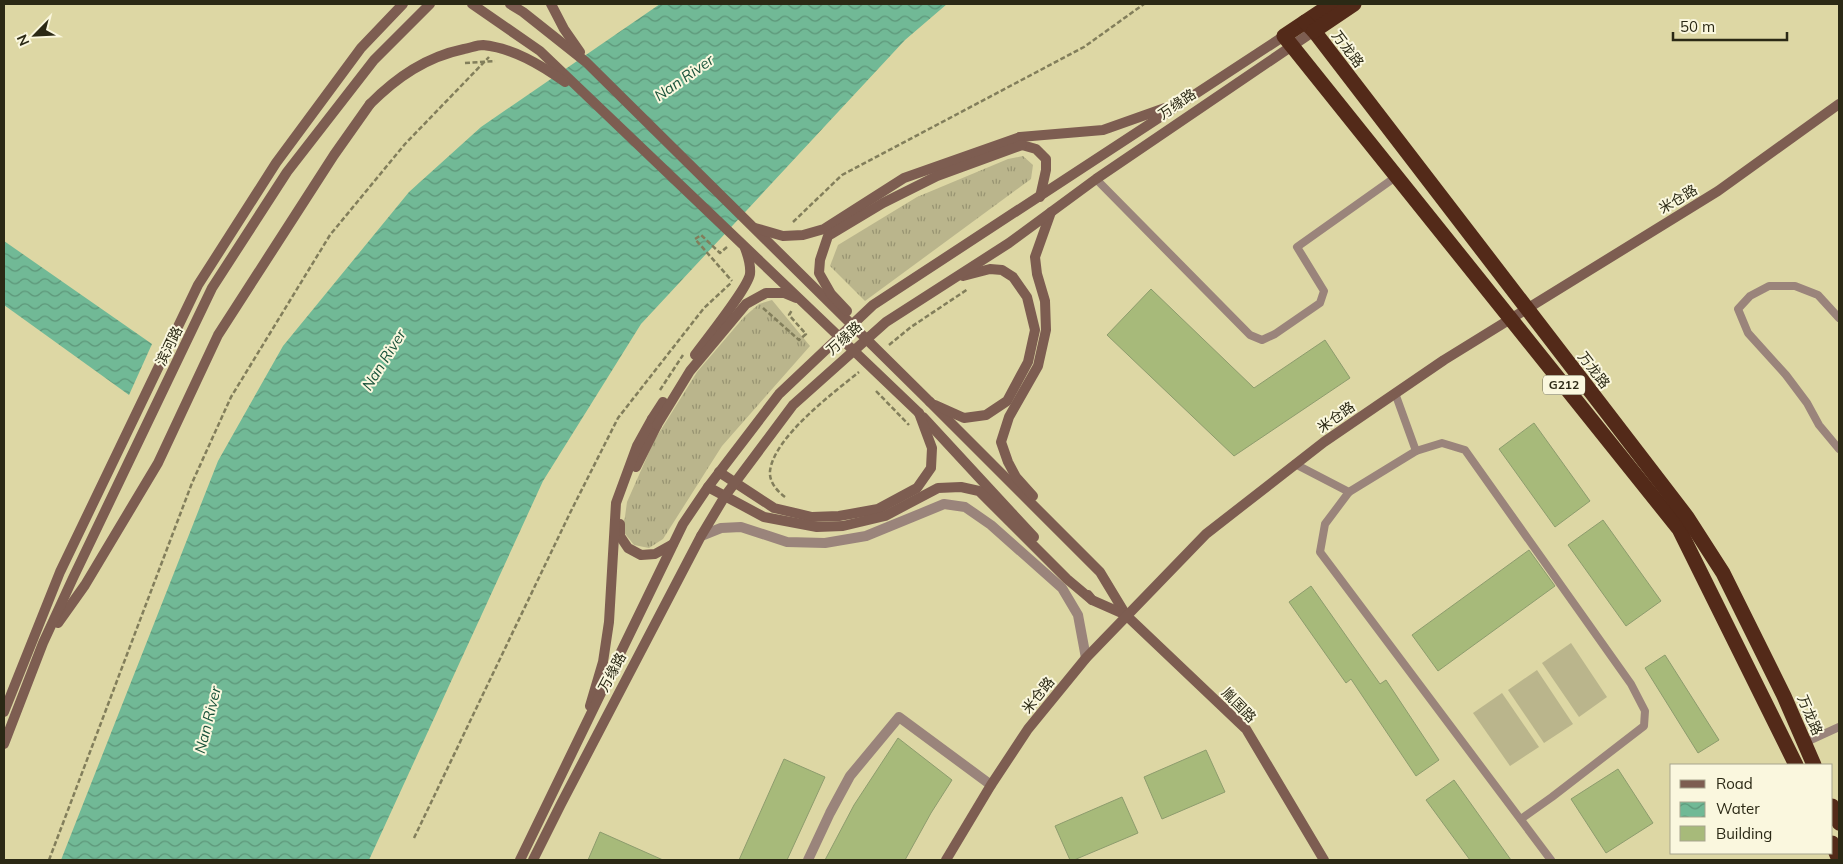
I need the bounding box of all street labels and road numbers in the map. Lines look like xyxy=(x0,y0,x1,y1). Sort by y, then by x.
street label: 万龙路 xyxy=(1328,27,1368,71)
street label: 万缘路 xyxy=(1155,85,1199,123)
street label: 米仓路 xyxy=(1655,180,1701,218)
street label: 万缘路 xyxy=(822,317,866,359)
street label: 滨河路 xyxy=(152,323,186,369)
street label: 万龙路 xyxy=(1574,348,1614,392)
road number: G212 xyxy=(1543,376,1585,394)
street label: 米仓路 xyxy=(1314,398,1358,436)
street label: 万缘路 xyxy=(594,649,630,695)
street label: 米仓路 xyxy=(1018,673,1058,717)
street label: 胤国路 xyxy=(1218,684,1260,726)
street label: 万龙路 xyxy=(1794,692,1826,738)

